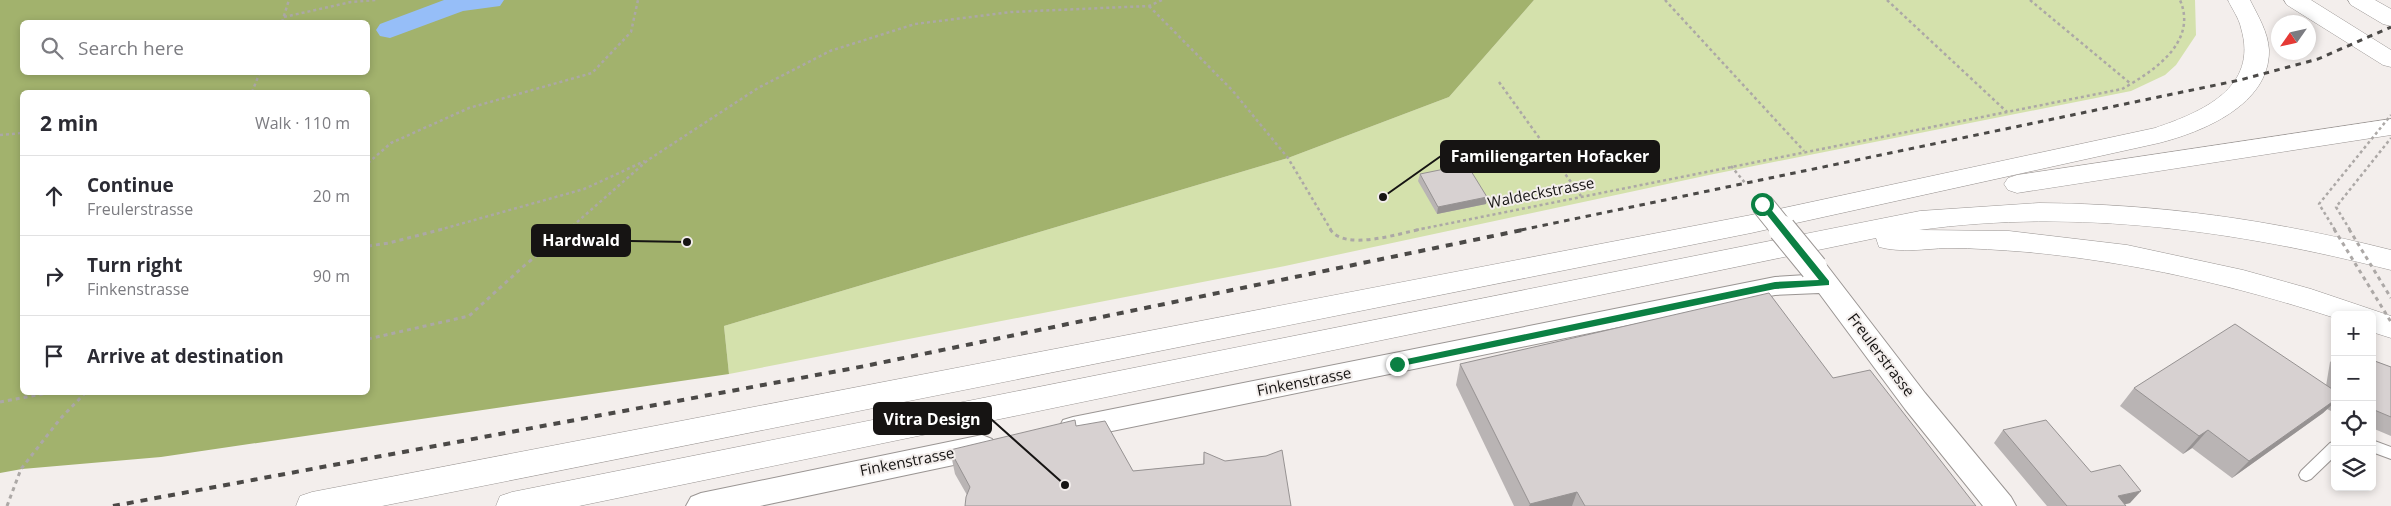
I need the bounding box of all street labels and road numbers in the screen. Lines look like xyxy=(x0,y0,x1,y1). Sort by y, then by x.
street label: Waldeckstrasse xyxy=(1486,172,1596,212)
street label: Freulerstrasse xyxy=(1844,309,1920,400)
street label: Finkenstrasse xyxy=(1255,362,1353,400)
street label: Finkenstrasse xyxy=(858,442,956,480)

